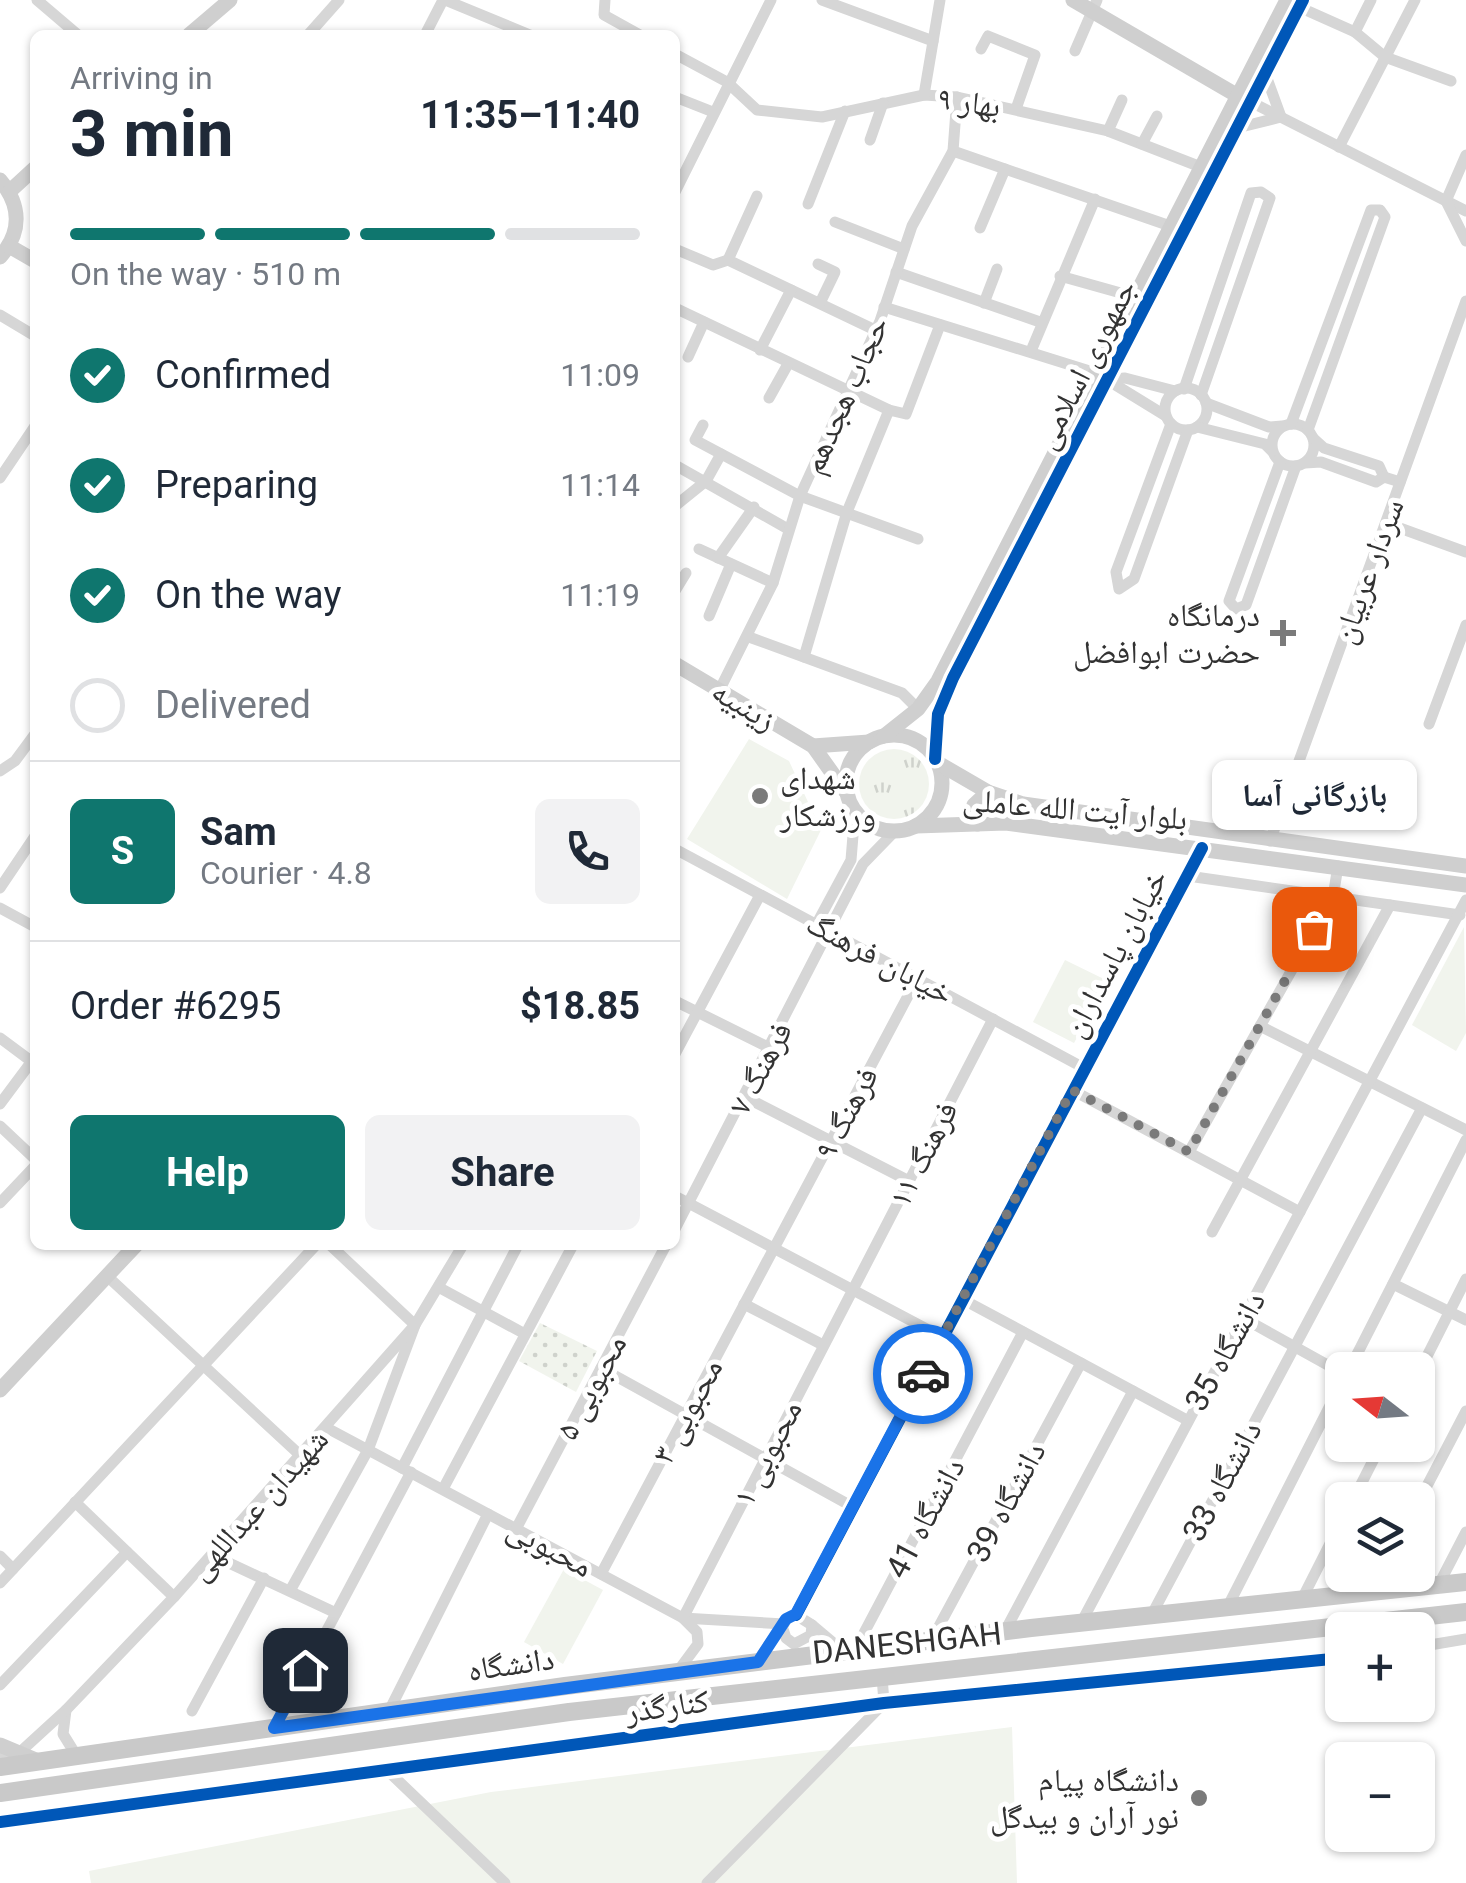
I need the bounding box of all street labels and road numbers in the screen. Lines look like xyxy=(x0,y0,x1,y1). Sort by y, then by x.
street label: بهار ۹ xyxy=(935,79,1003,125)
street label: جمهوری اسلامی xyxy=(1026,273,1145,456)
street label: حجاب هجدهم xyxy=(793,310,898,480)
street label: سردار عربیان xyxy=(1324,493,1412,649)
street label: زینبیه xyxy=(705,671,783,739)
street label: بلوار آیت‌ الله عاملی xyxy=(961,780,1189,839)
street label: خیابان پاسداران xyxy=(1055,862,1175,1044)
street label: خیابان فرهنگ xyxy=(800,904,960,1012)
street label: فرهنگ ۷ xyxy=(720,1015,800,1121)
street label: فرهنگ ۹ xyxy=(806,1060,886,1166)
street label: فرهنگ ۱۱ xyxy=(880,1095,966,1213)
street label: دانشگاه 35 xyxy=(1177,1285,1273,1417)
street label: محبوبی ۵ xyxy=(548,1328,635,1446)
street label: محبوبی ۳ xyxy=(644,1352,731,1470)
street label: محبوبی ۱ xyxy=(724,1394,811,1513)
street label: دانشگاه 33 xyxy=(1175,1414,1269,1548)
street label: شهیدان عبداللهی xyxy=(180,1420,337,1588)
street label: دانشگاه 39 xyxy=(959,1435,1053,1569)
street label: دانشگاه 41 xyxy=(878,1451,972,1585)
street label: محبوبی xyxy=(500,1509,599,1586)
street label: DANESHGAH xyxy=(811,1614,1003,1672)
street label: دانشگاه xyxy=(465,1639,557,1689)
street label: کنارگذر xyxy=(622,1681,711,1731)

